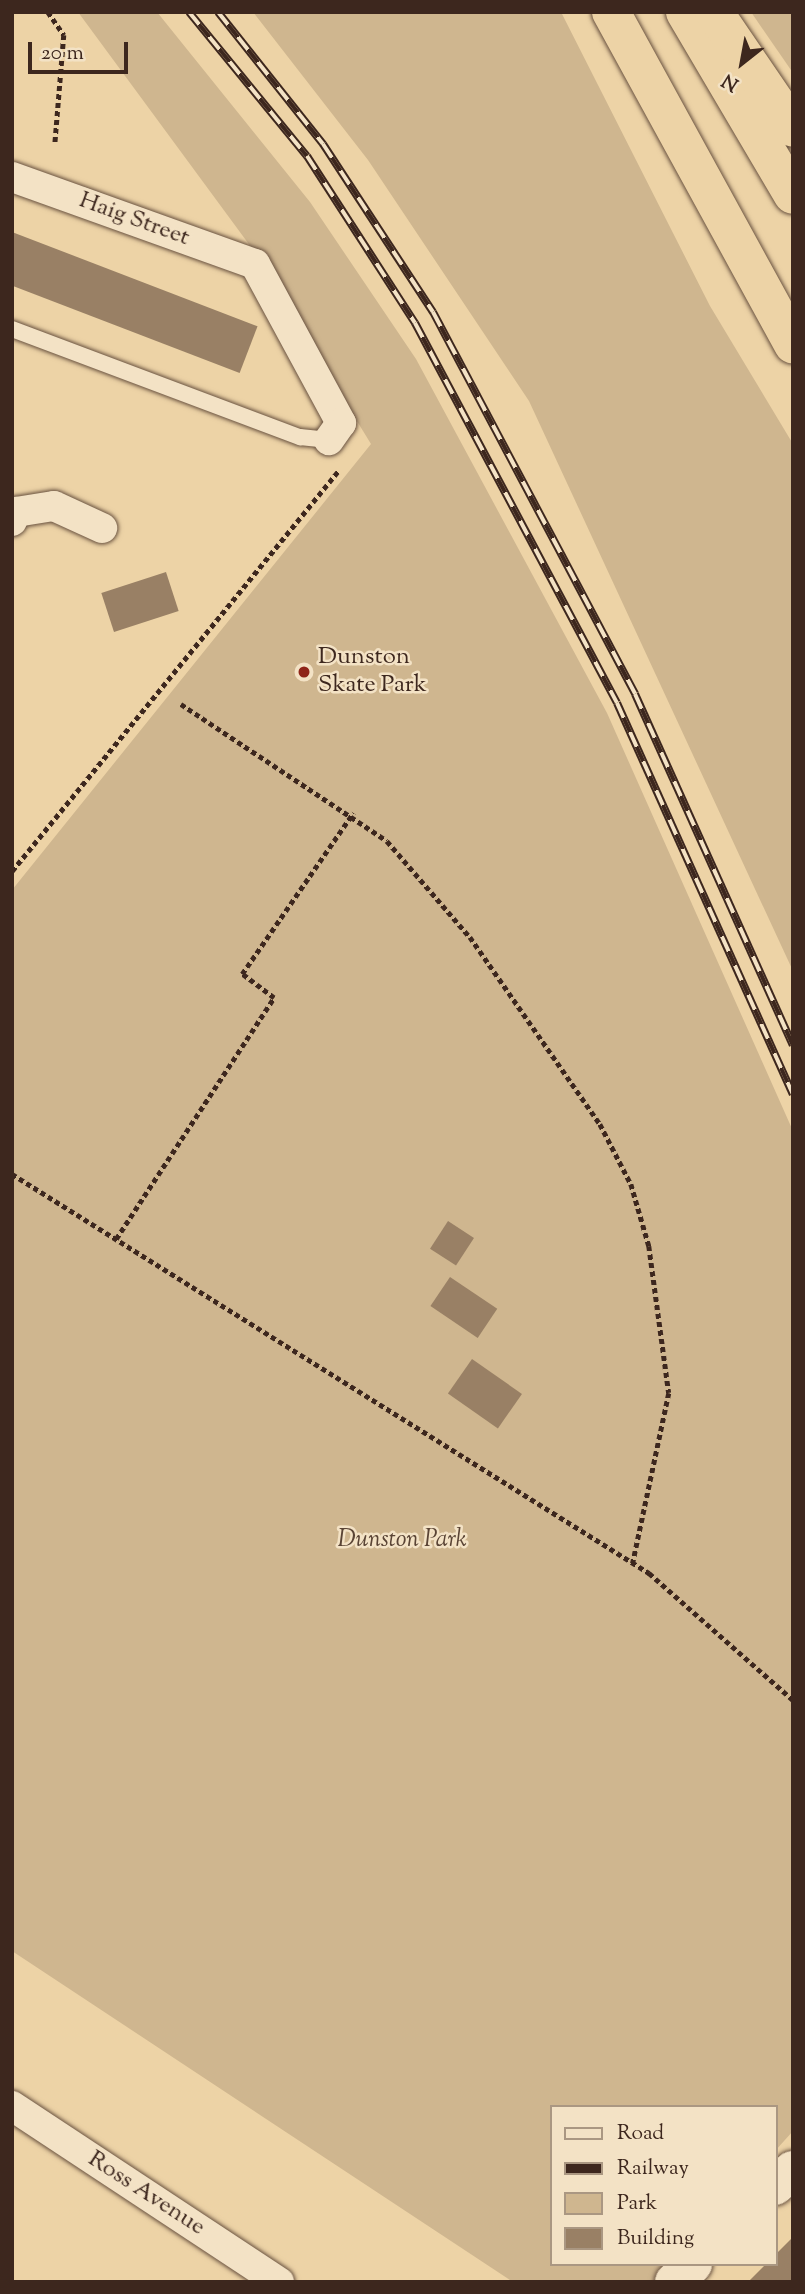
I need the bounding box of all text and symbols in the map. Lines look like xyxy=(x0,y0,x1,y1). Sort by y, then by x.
scale bar xyxy=(32,28,131,72)
north arrow xyxy=(707,28,777,98)
text: 20 m xyxy=(41,39,84,69)
text: N xyxy=(717,66,744,97)
street label: Haig Street xyxy=(75,187,193,253)
place label: Dunston Skate Park xyxy=(318,644,427,700)
marker: Dunston Skate Park xyxy=(296,664,312,680)
park label: Dunston Park xyxy=(337,1527,467,1555)
legend xyxy=(550,2105,777,2266)
text: Road xyxy=(617,2119,664,2149)
street label: Ross Avenue xyxy=(82,2145,210,2243)
text: Railway xyxy=(617,2154,689,2184)
text: Park xyxy=(617,2189,657,2219)
text: Building xyxy=(617,2224,694,2254)

